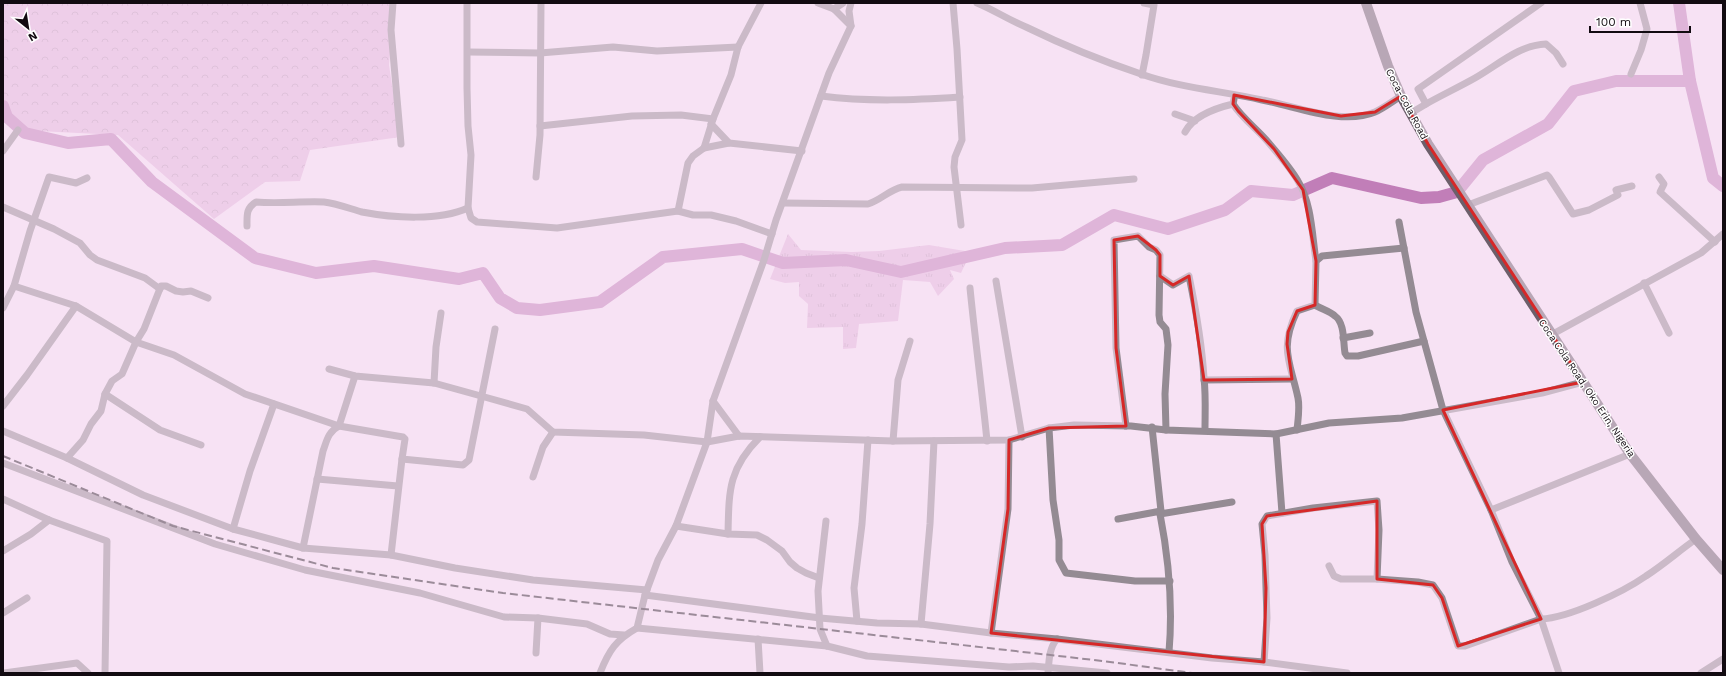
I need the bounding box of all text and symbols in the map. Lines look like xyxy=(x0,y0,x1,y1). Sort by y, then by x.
north arrow xyxy=(8,8,48,48)
scale bar xyxy=(1590,8,1690,34)
text: 100 m xyxy=(1596,15,1631,29)
text: N xyxy=(26,29,40,44)
street label: Coca-Cola Road xyxy=(1384,67,1430,141)
street label: Coca Cola Road, Oko Erin, Nigeria xyxy=(1537,317,1638,459)

